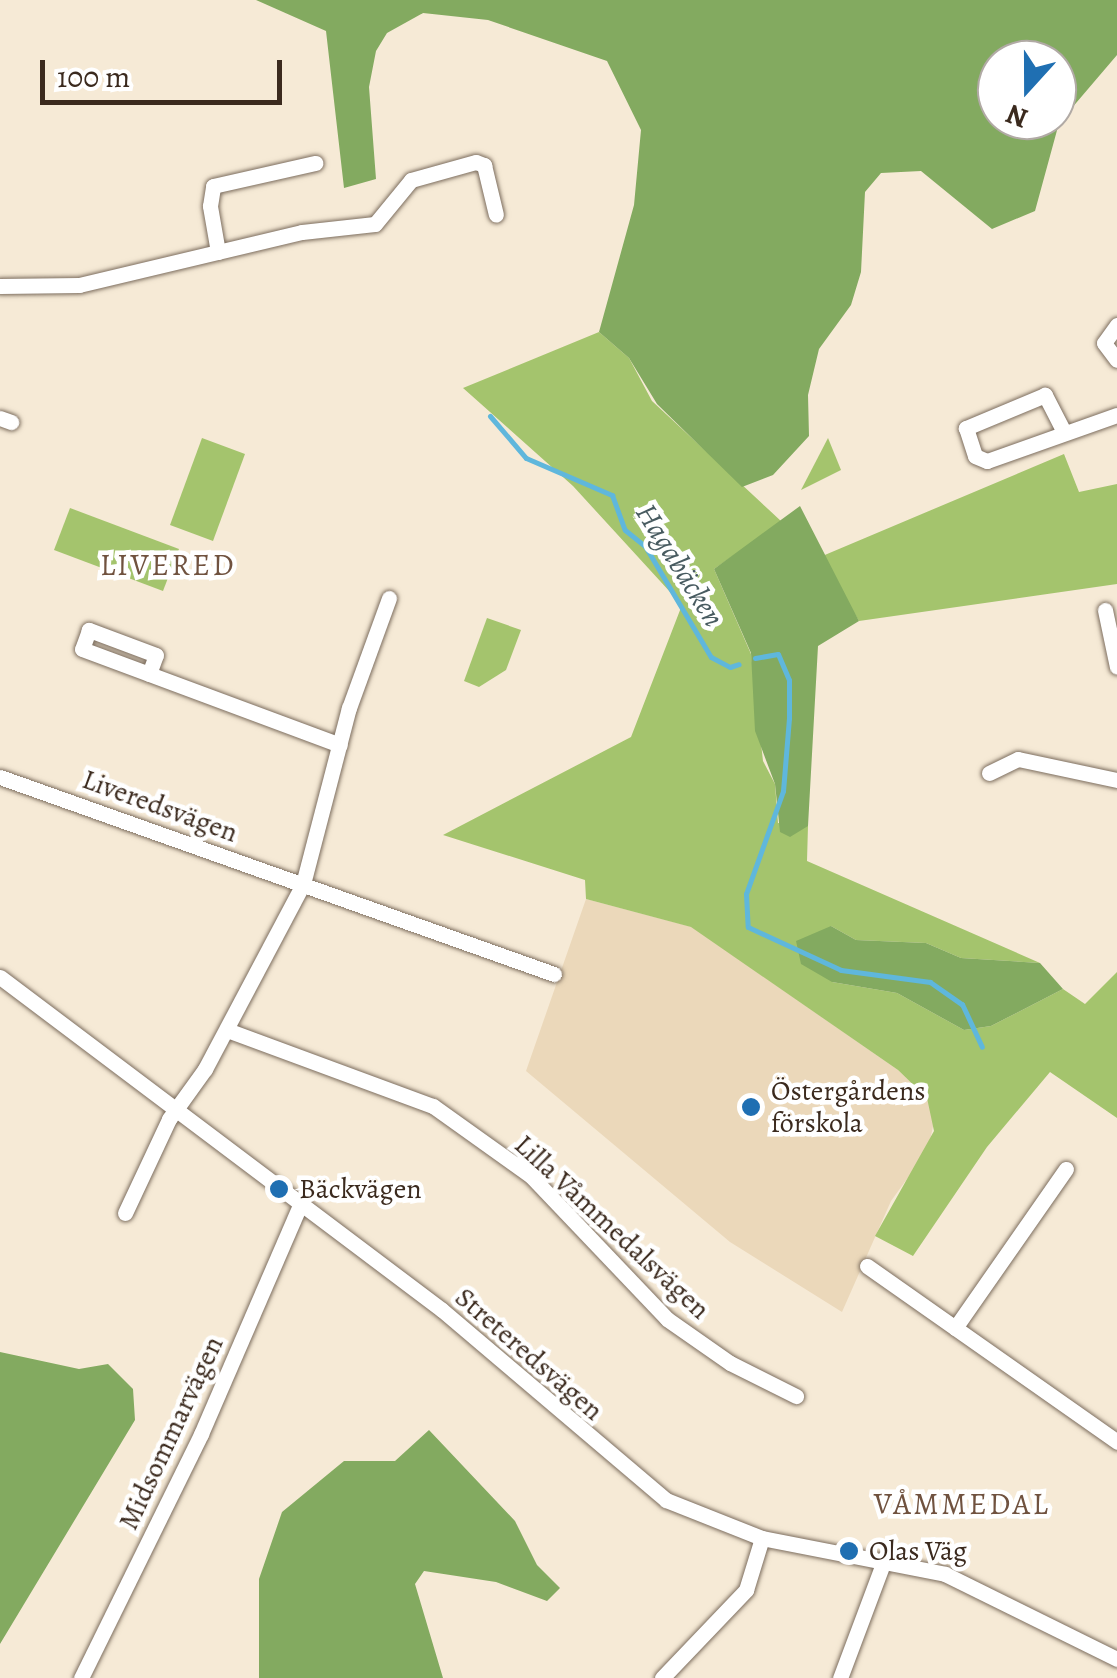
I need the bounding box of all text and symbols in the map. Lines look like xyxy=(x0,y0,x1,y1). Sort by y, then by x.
scale bar xyxy=(45,40,288,102)
north arrow xyxy=(977,40,1077,140)
text: 100 m xyxy=(57,57,130,97)
text: N xyxy=(1001,95,1033,138)
water label: Hagabäcken xyxy=(628,497,732,633)
district label: LIVERED xyxy=(100,547,236,583)
street label: Liveredsvägen xyxy=(78,762,242,850)
place label: Östergårdens förskola xyxy=(771,1074,925,1140)
marker: Östergårdens förskola xyxy=(740,1096,762,1118)
street label: Lilla Våmmedalsvägen xyxy=(507,1128,717,1326)
place label: Bäckvägen xyxy=(299,1172,422,1206)
marker: Bäckvägen xyxy=(268,1178,290,1200)
street label: Streteredsvägen xyxy=(448,1281,610,1427)
street label: Midsommarvägen xyxy=(112,1331,230,1535)
district label: VÅMMEDAL xyxy=(874,1486,1050,1522)
place label: Olas Väg xyxy=(869,1534,967,1568)
marker: Olas Väg xyxy=(838,1540,860,1562)

